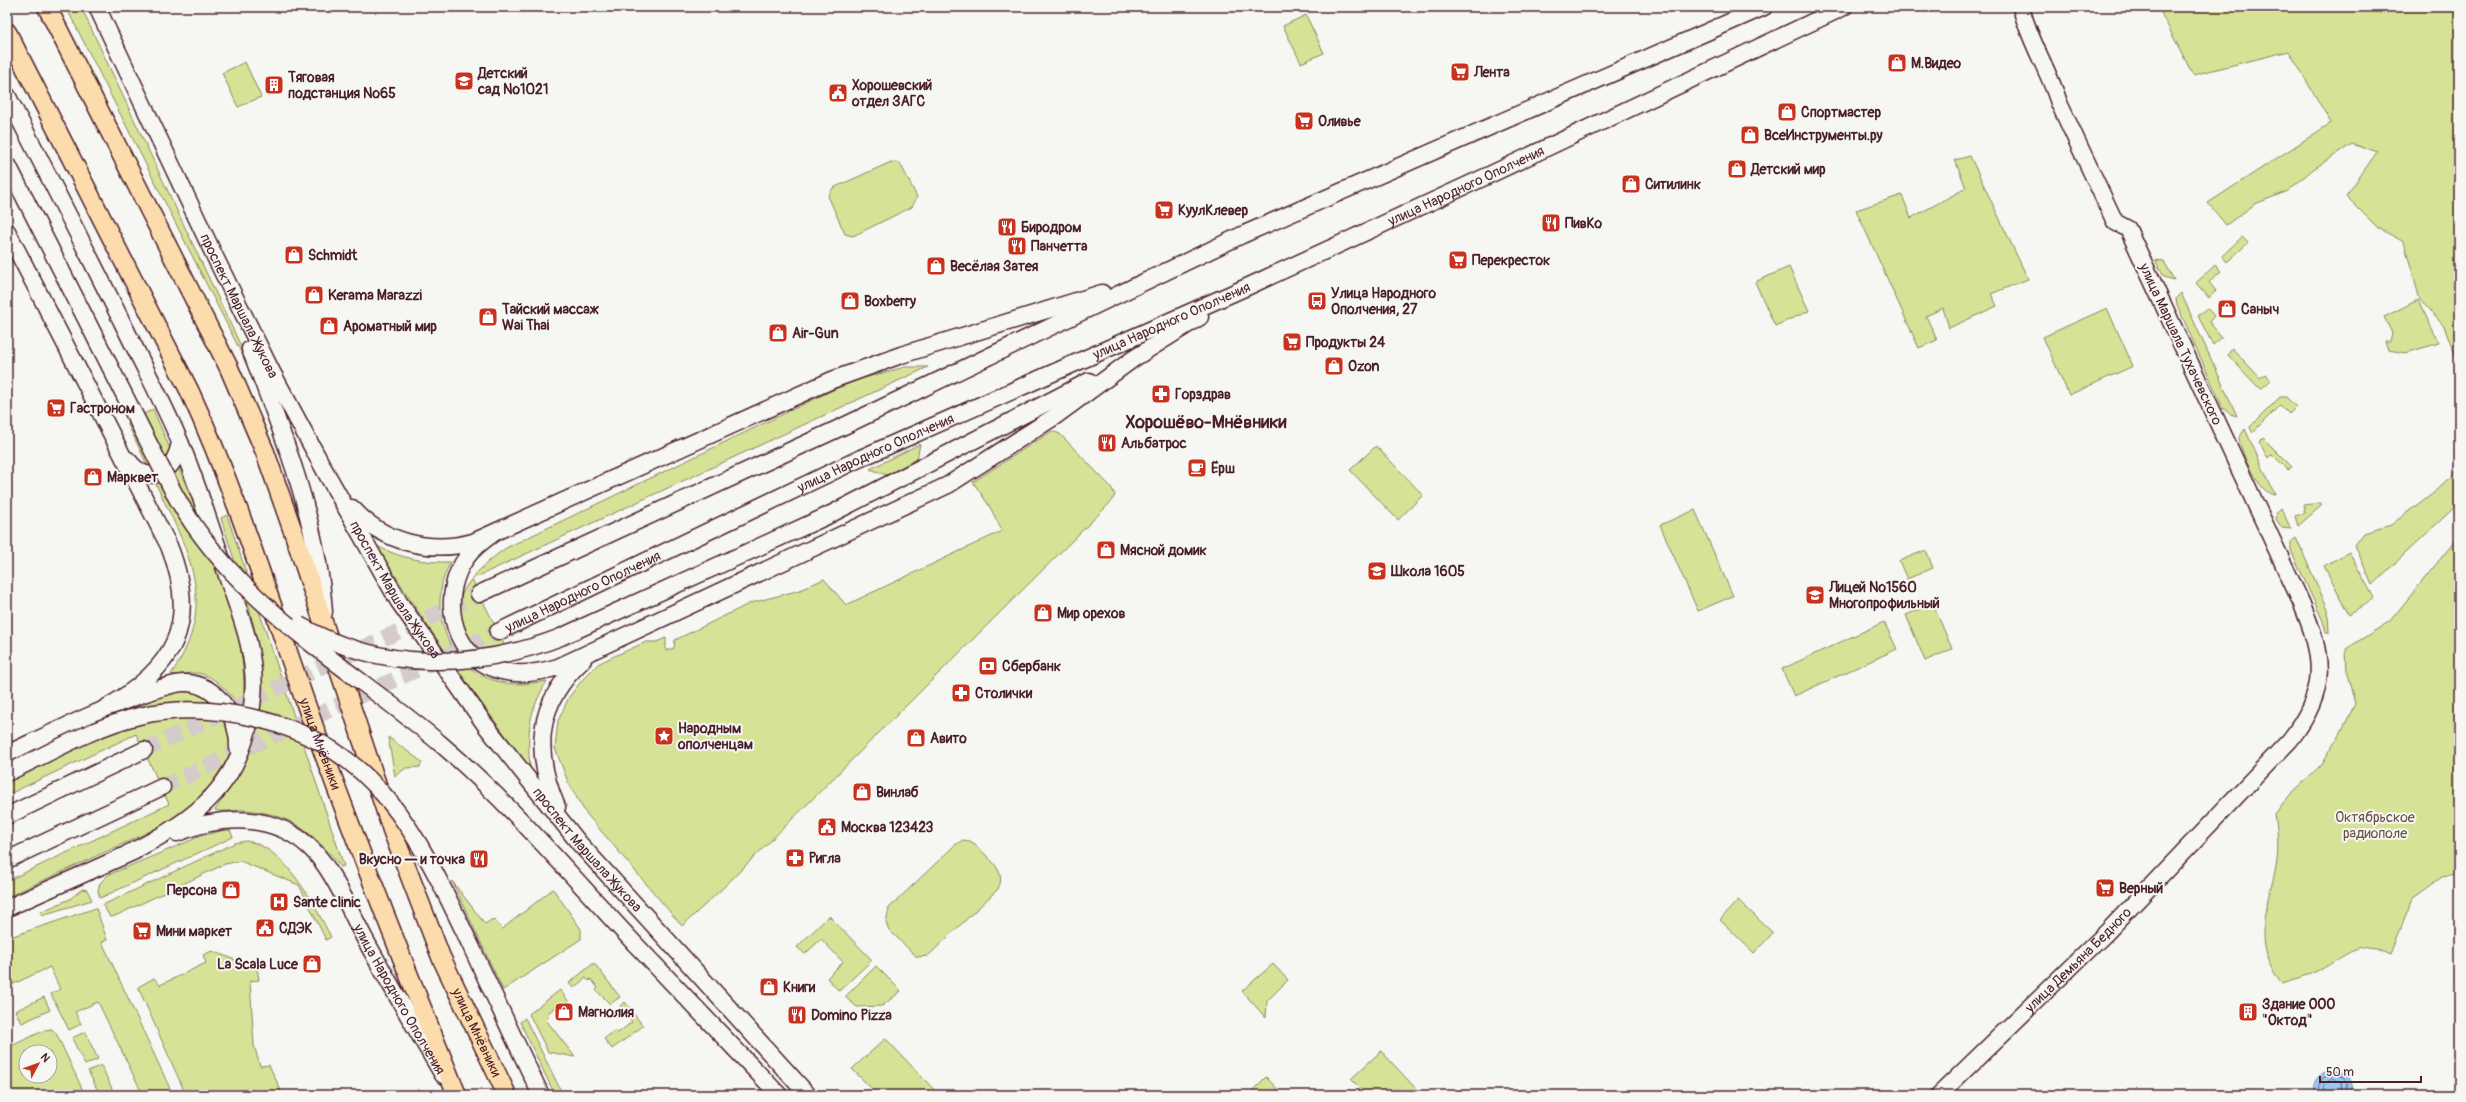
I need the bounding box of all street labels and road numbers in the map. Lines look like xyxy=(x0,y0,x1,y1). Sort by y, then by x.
street label: улица Народного Ополчения xyxy=(1384,142,1547,230)
street label: проспект Маршала Жукова xyxy=(196,231,282,381)
street label: улица Маршала Тухачевского xyxy=(2135,260,2226,428)
street label: улица Народного Ополчения xyxy=(1089,279,1253,364)
street label: улица Народного Ополчения xyxy=(794,410,957,497)
street label: проспект Маршала Жукова xyxy=(346,518,444,662)
street label: улица Народного Ополчения xyxy=(502,547,664,637)
street label: улица Мнёвники xyxy=(295,695,344,792)
street label: проспект Маршала Жукова xyxy=(529,784,645,916)
street label: улица Демьяна Бедного xyxy=(2021,904,2135,1017)
street label: улица Народного Ополчения xyxy=(349,920,449,1078)
street label: улица Мнёвники xyxy=(448,985,505,1080)

